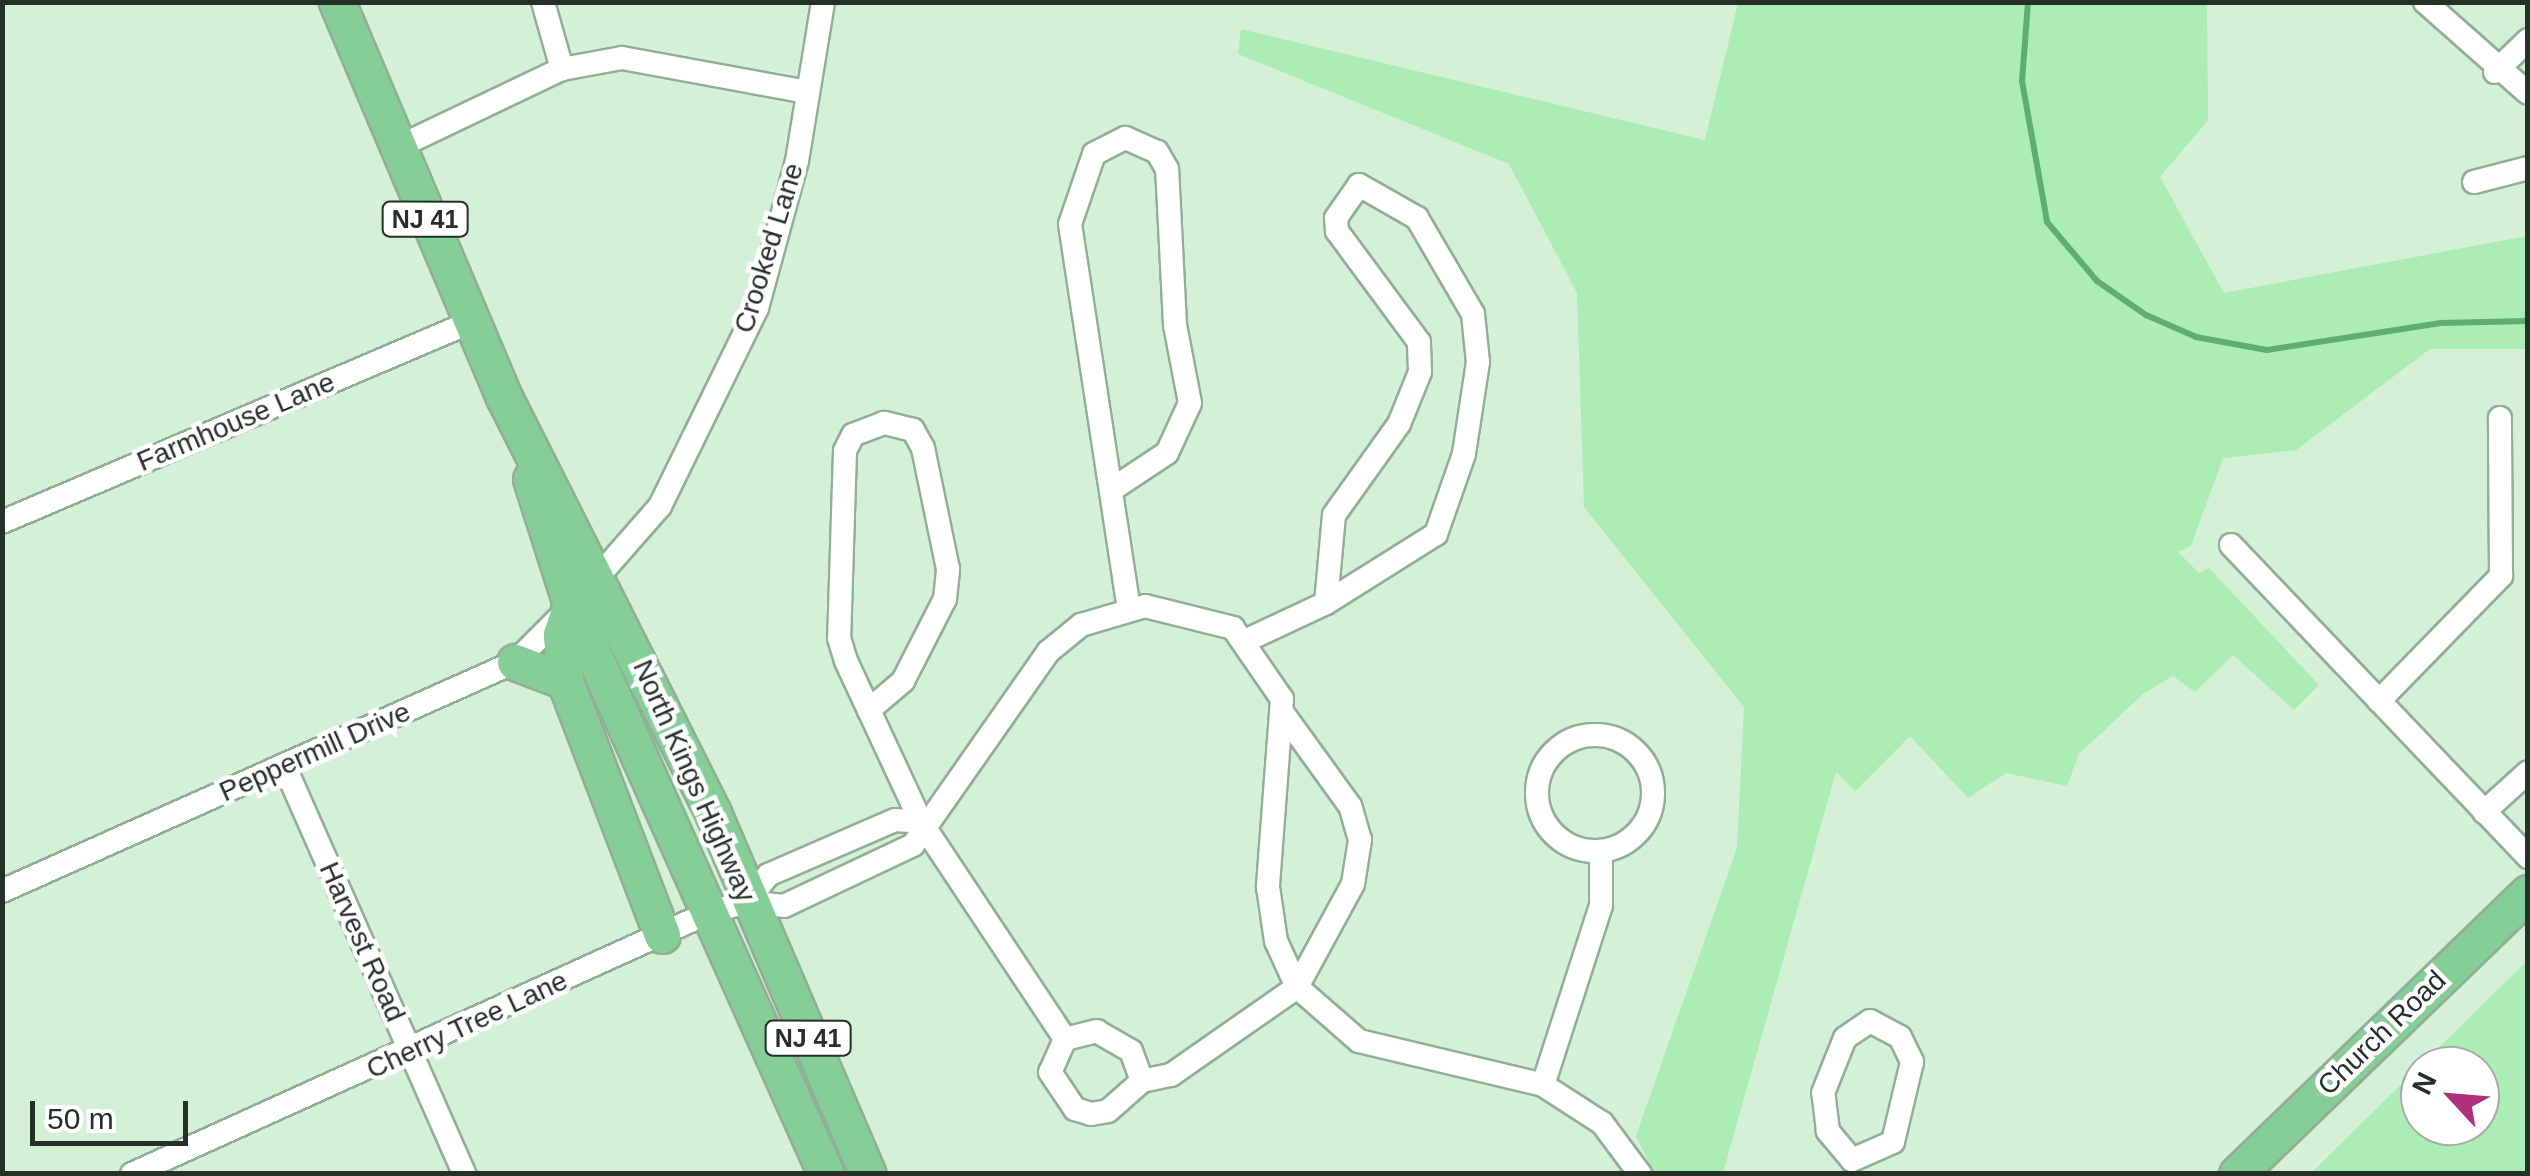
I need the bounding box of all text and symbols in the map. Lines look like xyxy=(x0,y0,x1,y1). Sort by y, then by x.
street label: Crooked Lane xyxy=(727,159,811,337)
road number: NJ 41 xyxy=(380,199,470,239)
street label: Farmhouse Lane xyxy=(132,365,340,479)
street label: North Kings Highway xyxy=(625,655,763,907)
street label: Peppermill Drive xyxy=(214,695,416,809)
street label: Harvest Road xyxy=(312,857,412,1027)
street label: Cherry Tree Lane xyxy=(361,964,573,1086)
street label: Church Road xyxy=(2311,964,2453,1102)
road number: NJ 41 xyxy=(763,1018,853,1058)
north arrow xyxy=(2400,1046,2500,1146)
text: N xyxy=(2406,1068,2443,1099)
scale bar xyxy=(35,1081,192,1143)
text: 50 m xyxy=(47,1102,114,1135)

